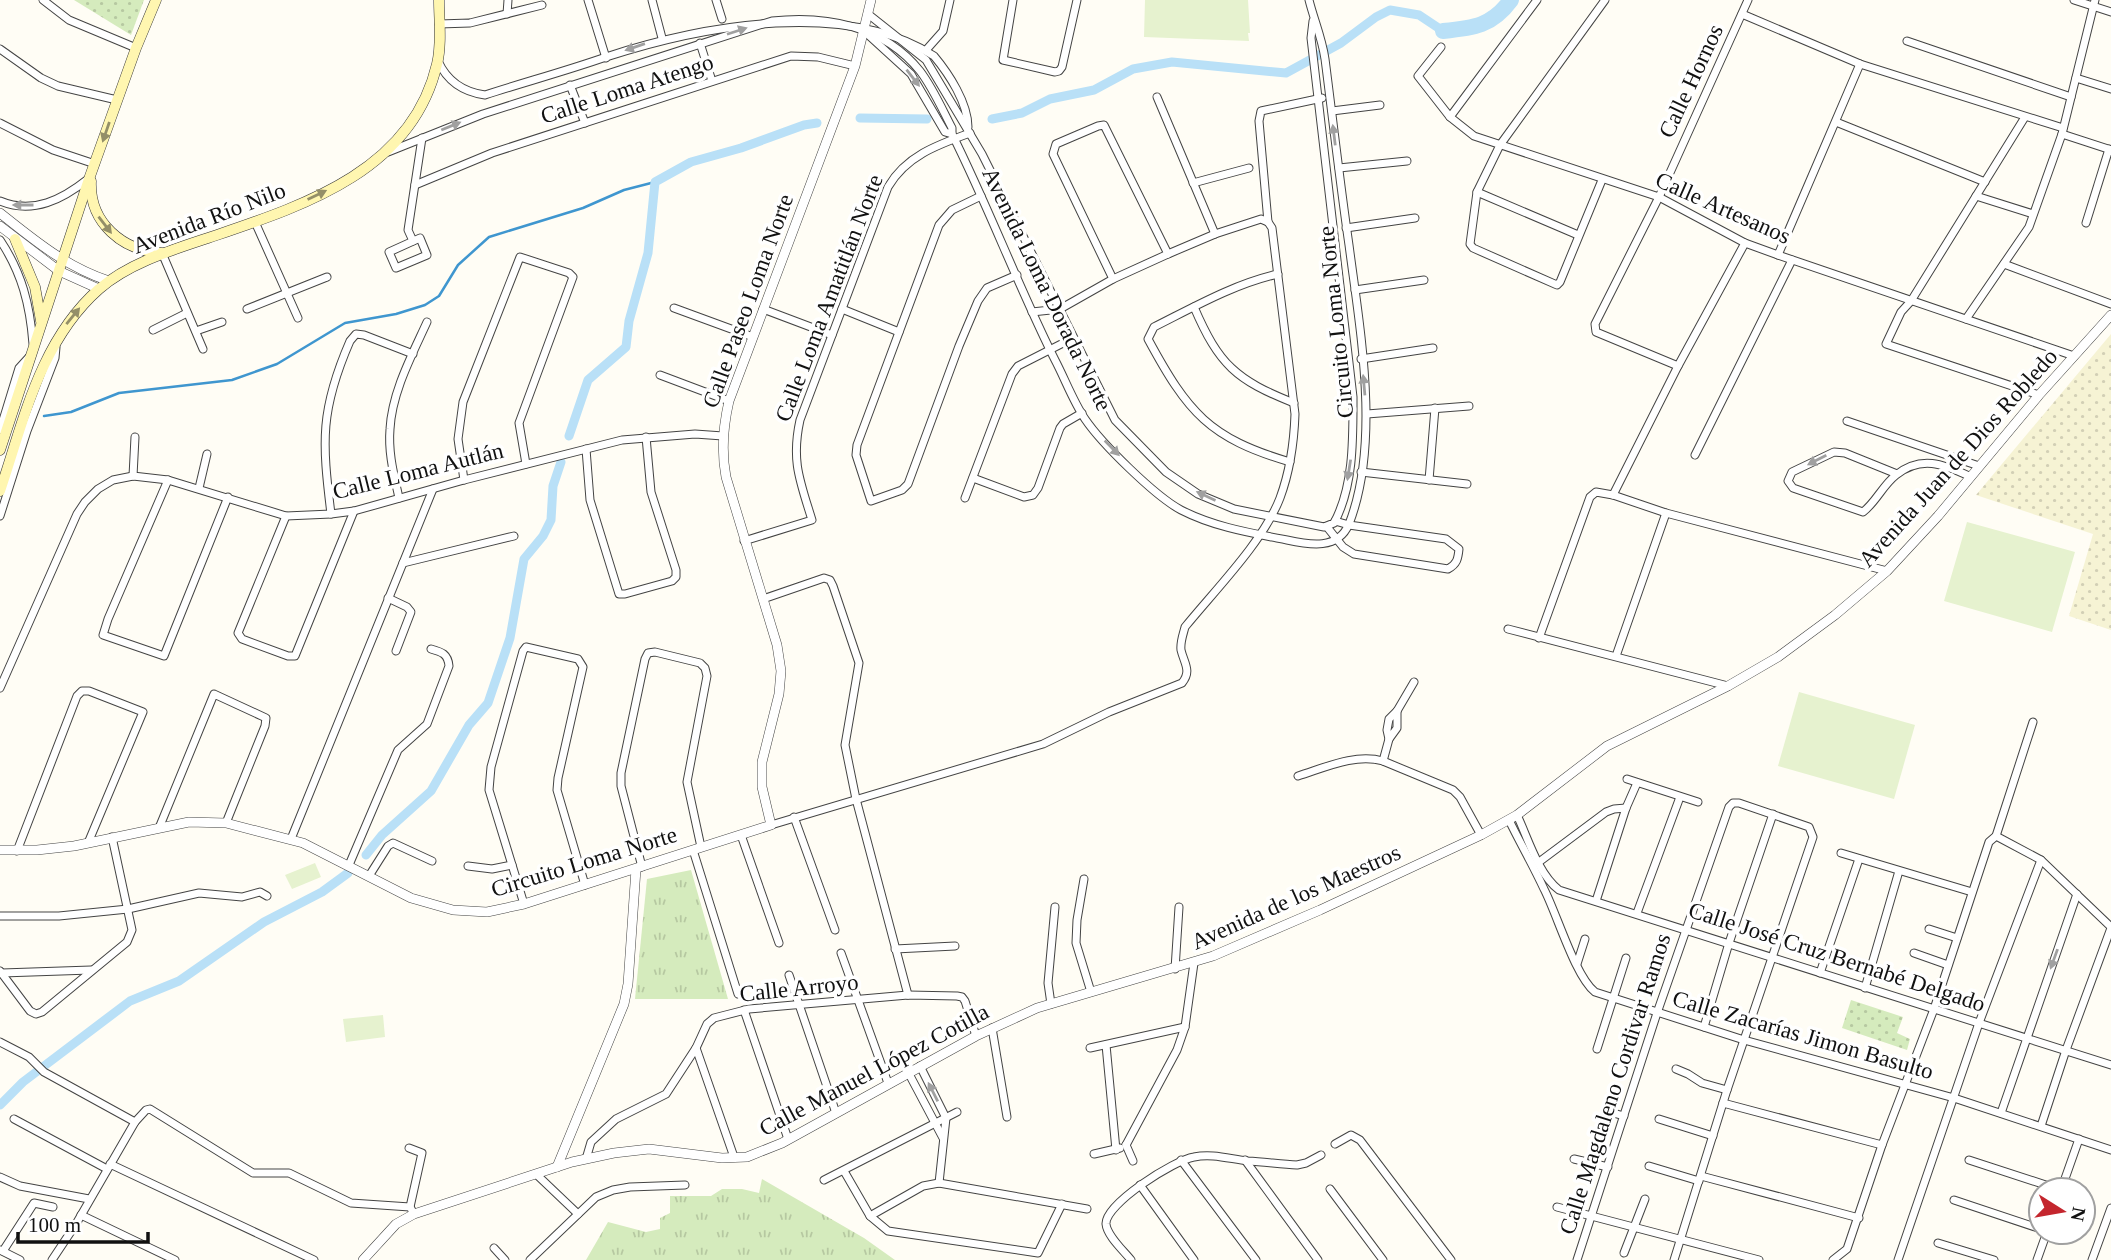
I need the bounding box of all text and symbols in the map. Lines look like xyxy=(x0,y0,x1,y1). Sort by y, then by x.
street label: Calle Hornos xyxy=(1654,20,1728,142)
one-way arrow xyxy=(726,25,747,36)
one-way arrow xyxy=(625,42,646,53)
street label: Calle Loma Atengo xyxy=(537,49,717,129)
one-way arrow xyxy=(906,69,921,87)
one-way arrow xyxy=(441,121,462,132)
one-way arrow xyxy=(100,122,111,143)
one-way arrow xyxy=(1329,124,1340,146)
street label: Avenida Loma Dorada Norte xyxy=(977,163,1117,415)
street label: Calle Artesanos xyxy=(1652,167,1794,249)
street label: Calle Loma Amatitlán Norte xyxy=(770,171,888,425)
street label: Avenida Río Nilo xyxy=(129,177,289,259)
one-way arrow xyxy=(307,189,327,201)
street label: Calle Paseo Loma Norte xyxy=(698,191,798,411)
one-way arrow xyxy=(12,199,34,211)
one-way arrow xyxy=(98,216,113,234)
street label: Circuito Loma Norte xyxy=(1313,225,1359,419)
one-way arrow xyxy=(66,308,81,326)
street label: Avenida Juan de Dios Robledo xyxy=(1854,344,2062,572)
one-way arrow xyxy=(1358,374,1369,396)
street label: Calle Loma Autlán xyxy=(330,438,506,504)
one-way arrow xyxy=(1103,439,1119,456)
one-way arrow xyxy=(1806,453,1826,465)
one-way arrow xyxy=(1343,459,1354,481)
one-way arrow xyxy=(1195,490,1216,501)
street label: Circuito Loma Norte xyxy=(488,822,680,902)
street label: Avenida de los Maestros xyxy=(1188,840,1405,954)
street label: Calle José Cruz Bernabé Delgado xyxy=(1686,897,1988,1017)
street label: Calle Magdaleno Cordivar Ramos xyxy=(1554,930,1676,1238)
one-way arrow xyxy=(2048,948,2059,969)
street label: Calle Arroyo xyxy=(738,969,860,1007)
street label: Calle Zacarías Jimon Basulto xyxy=(1670,986,1936,1084)
street label: Calle Manuel López Cotilla xyxy=(755,999,993,1141)
one-way arrow xyxy=(927,1082,938,1102)
north arrow xyxy=(2027,1176,2097,1246)
scale bar xyxy=(18,1200,147,1244)
text: N xyxy=(2067,1205,2090,1223)
text: 100 m xyxy=(28,1213,81,1237)

